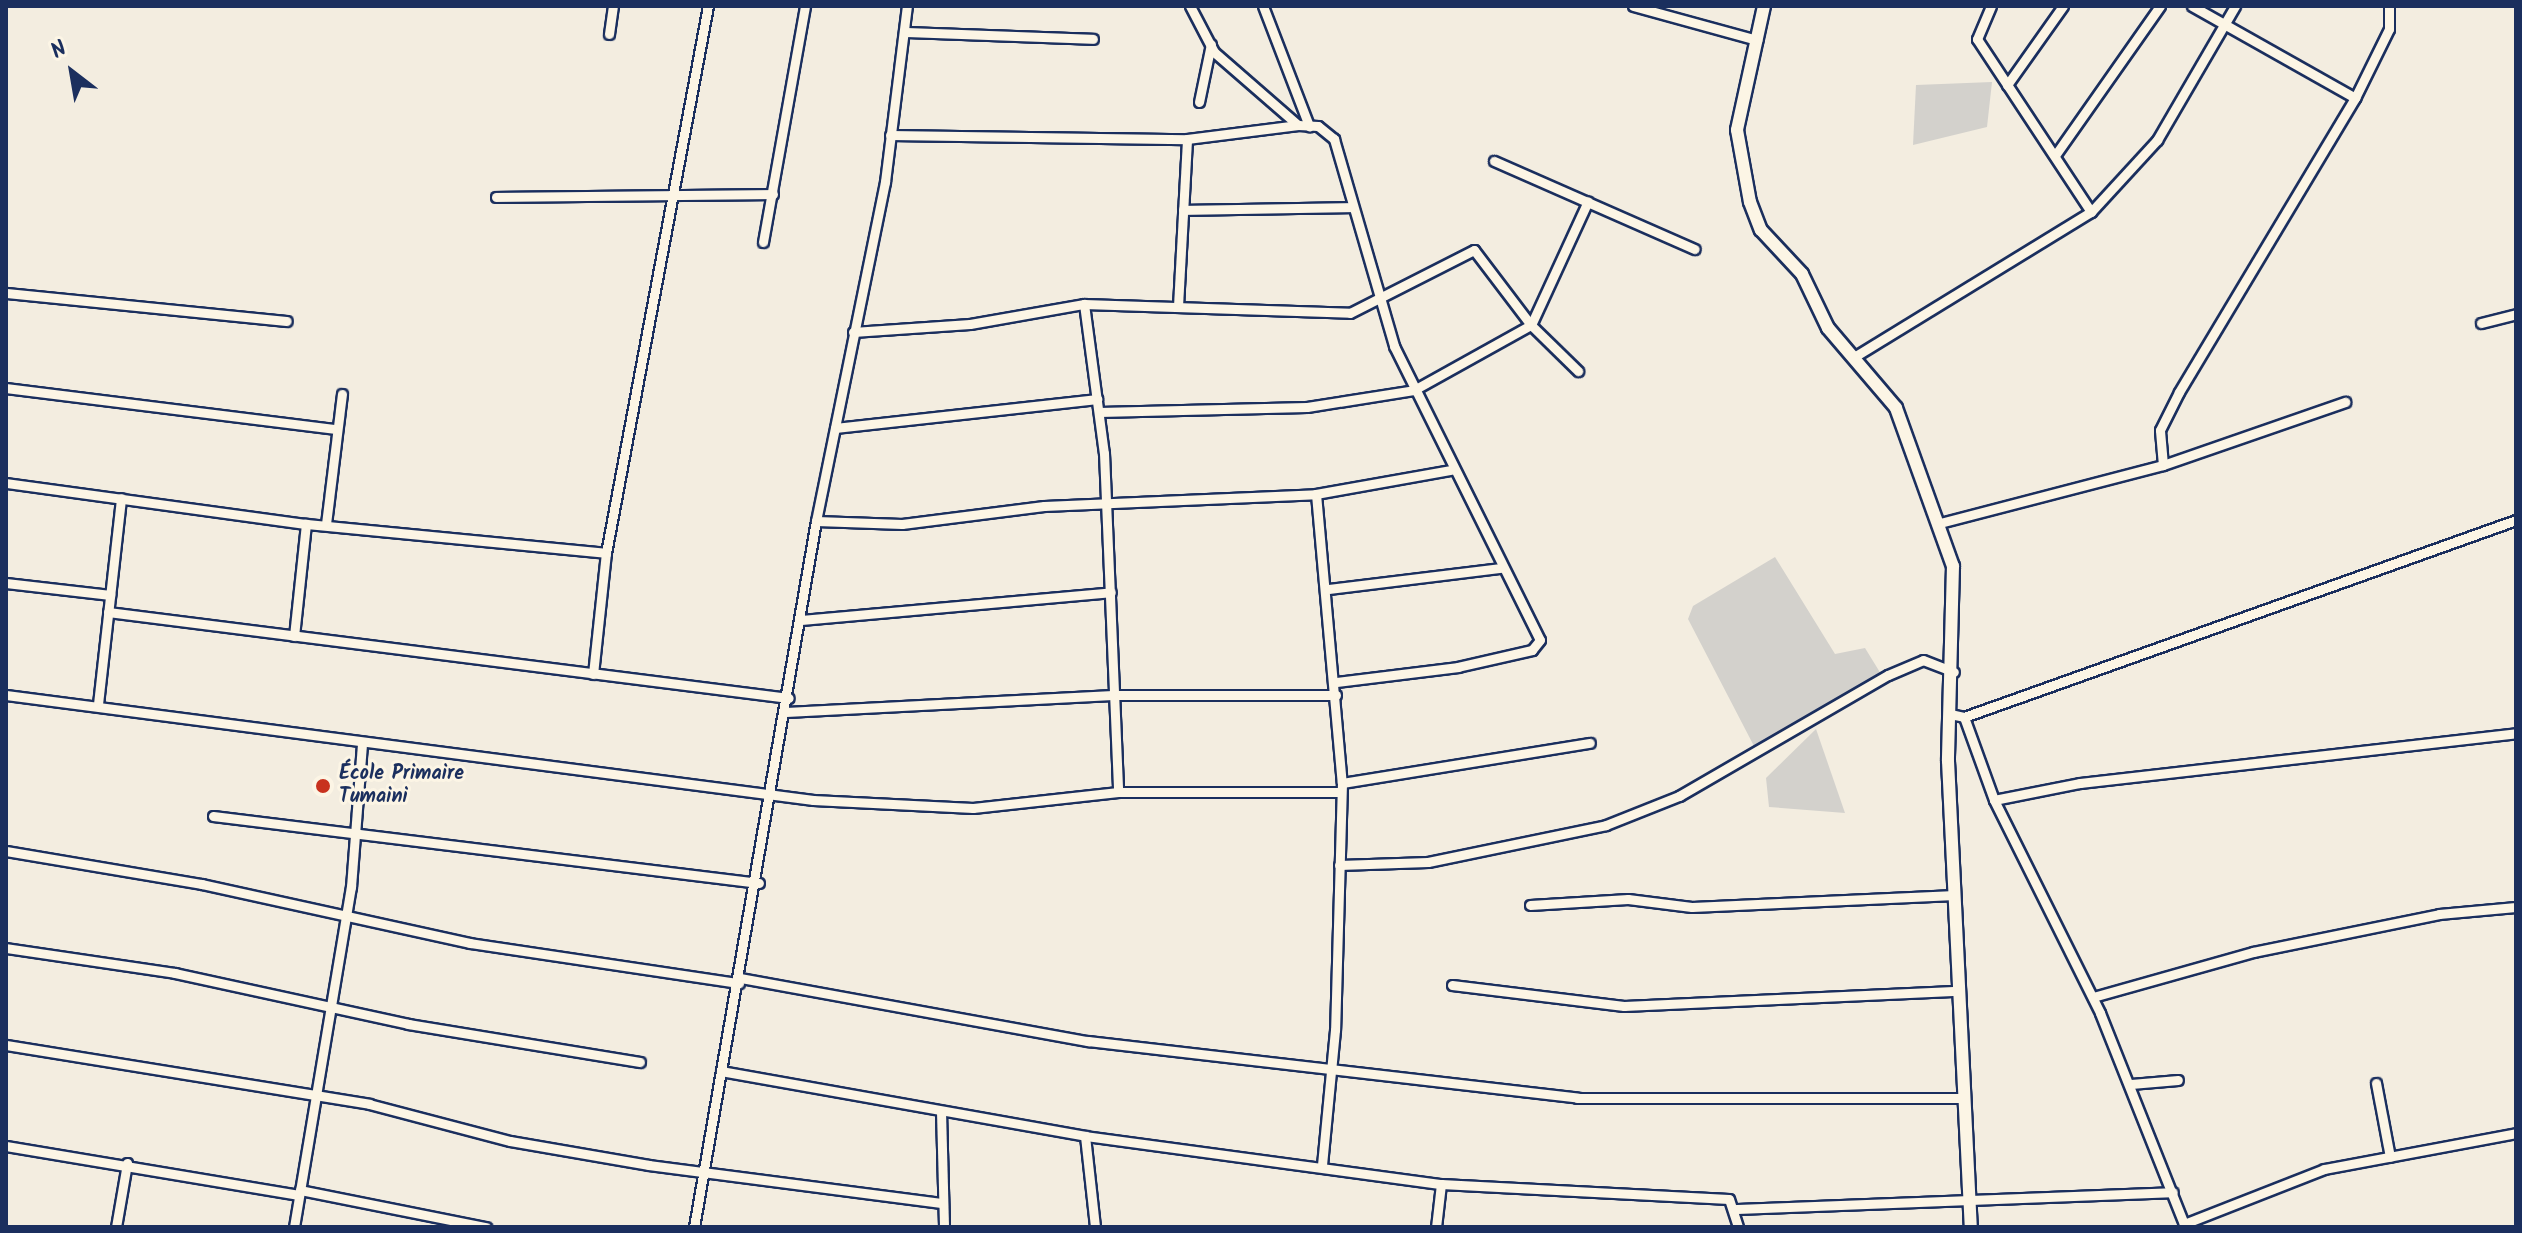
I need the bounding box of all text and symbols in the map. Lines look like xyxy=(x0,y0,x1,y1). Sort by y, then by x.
north arrow xyxy=(32,32,112,112)
text: N xyxy=(44,32,74,70)
place label: École Primaire Tumaini xyxy=(339,762,464,809)
marker: École Primaire Tumaini xyxy=(314,777,332,795)

